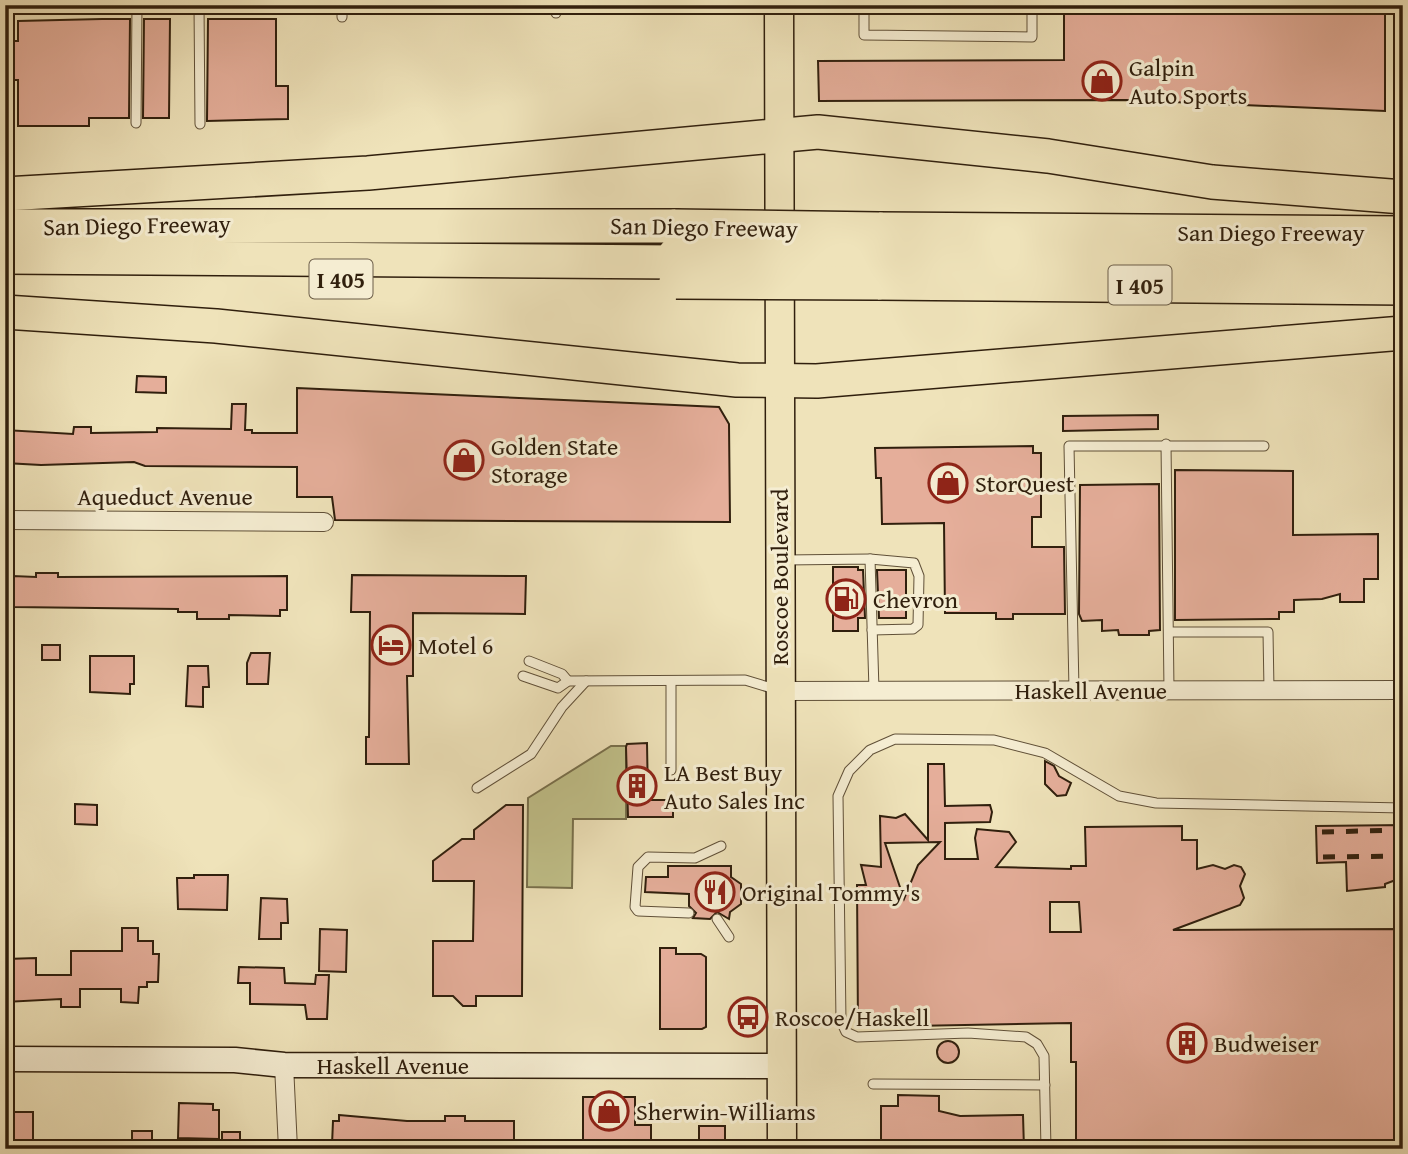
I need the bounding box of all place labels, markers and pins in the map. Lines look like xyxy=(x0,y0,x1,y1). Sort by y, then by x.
place label: Galpin Auto Sports xyxy=(1129,50,1247,113)
shop icon: Galpin Auto Sports xyxy=(1081,60,1123,102)
place label: Golden State Storage xyxy=(491,429,618,492)
shop icon: Golden State Storage xyxy=(443,439,485,481)
shop icon: StorQuest xyxy=(927,462,969,504)
place label: StorQuest xyxy=(975,466,1075,501)
fuel station icon: Chevron xyxy=(825,578,867,620)
place label: Chevron xyxy=(873,582,959,617)
hotel icon: Motel 6 xyxy=(370,624,412,666)
place label: Motel 6 xyxy=(418,628,493,663)
place label: LA Best Buy Auto Sales Inc xyxy=(664,755,805,818)
building icon: LA Best Buy Auto Sales Inc xyxy=(616,765,658,807)
restaurant icon: Original Tommy's xyxy=(694,871,736,913)
place label: Original Tommy's xyxy=(742,875,920,910)
bus stop icon: Roscoe/Haskell xyxy=(727,996,769,1038)
place label: Roscoe/Haskell xyxy=(775,1000,930,1035)
building icon: Budweiser xyxy=(1166,1022,1208,1064)
place label: Budweiser xyxy=(1214,1026,1319,1061)
shop icon: Sherwin-Williams xyxy=(588,1090,630,1132)
place label: Sherwin-Williams xyxy=(636,1094,816,1129)

